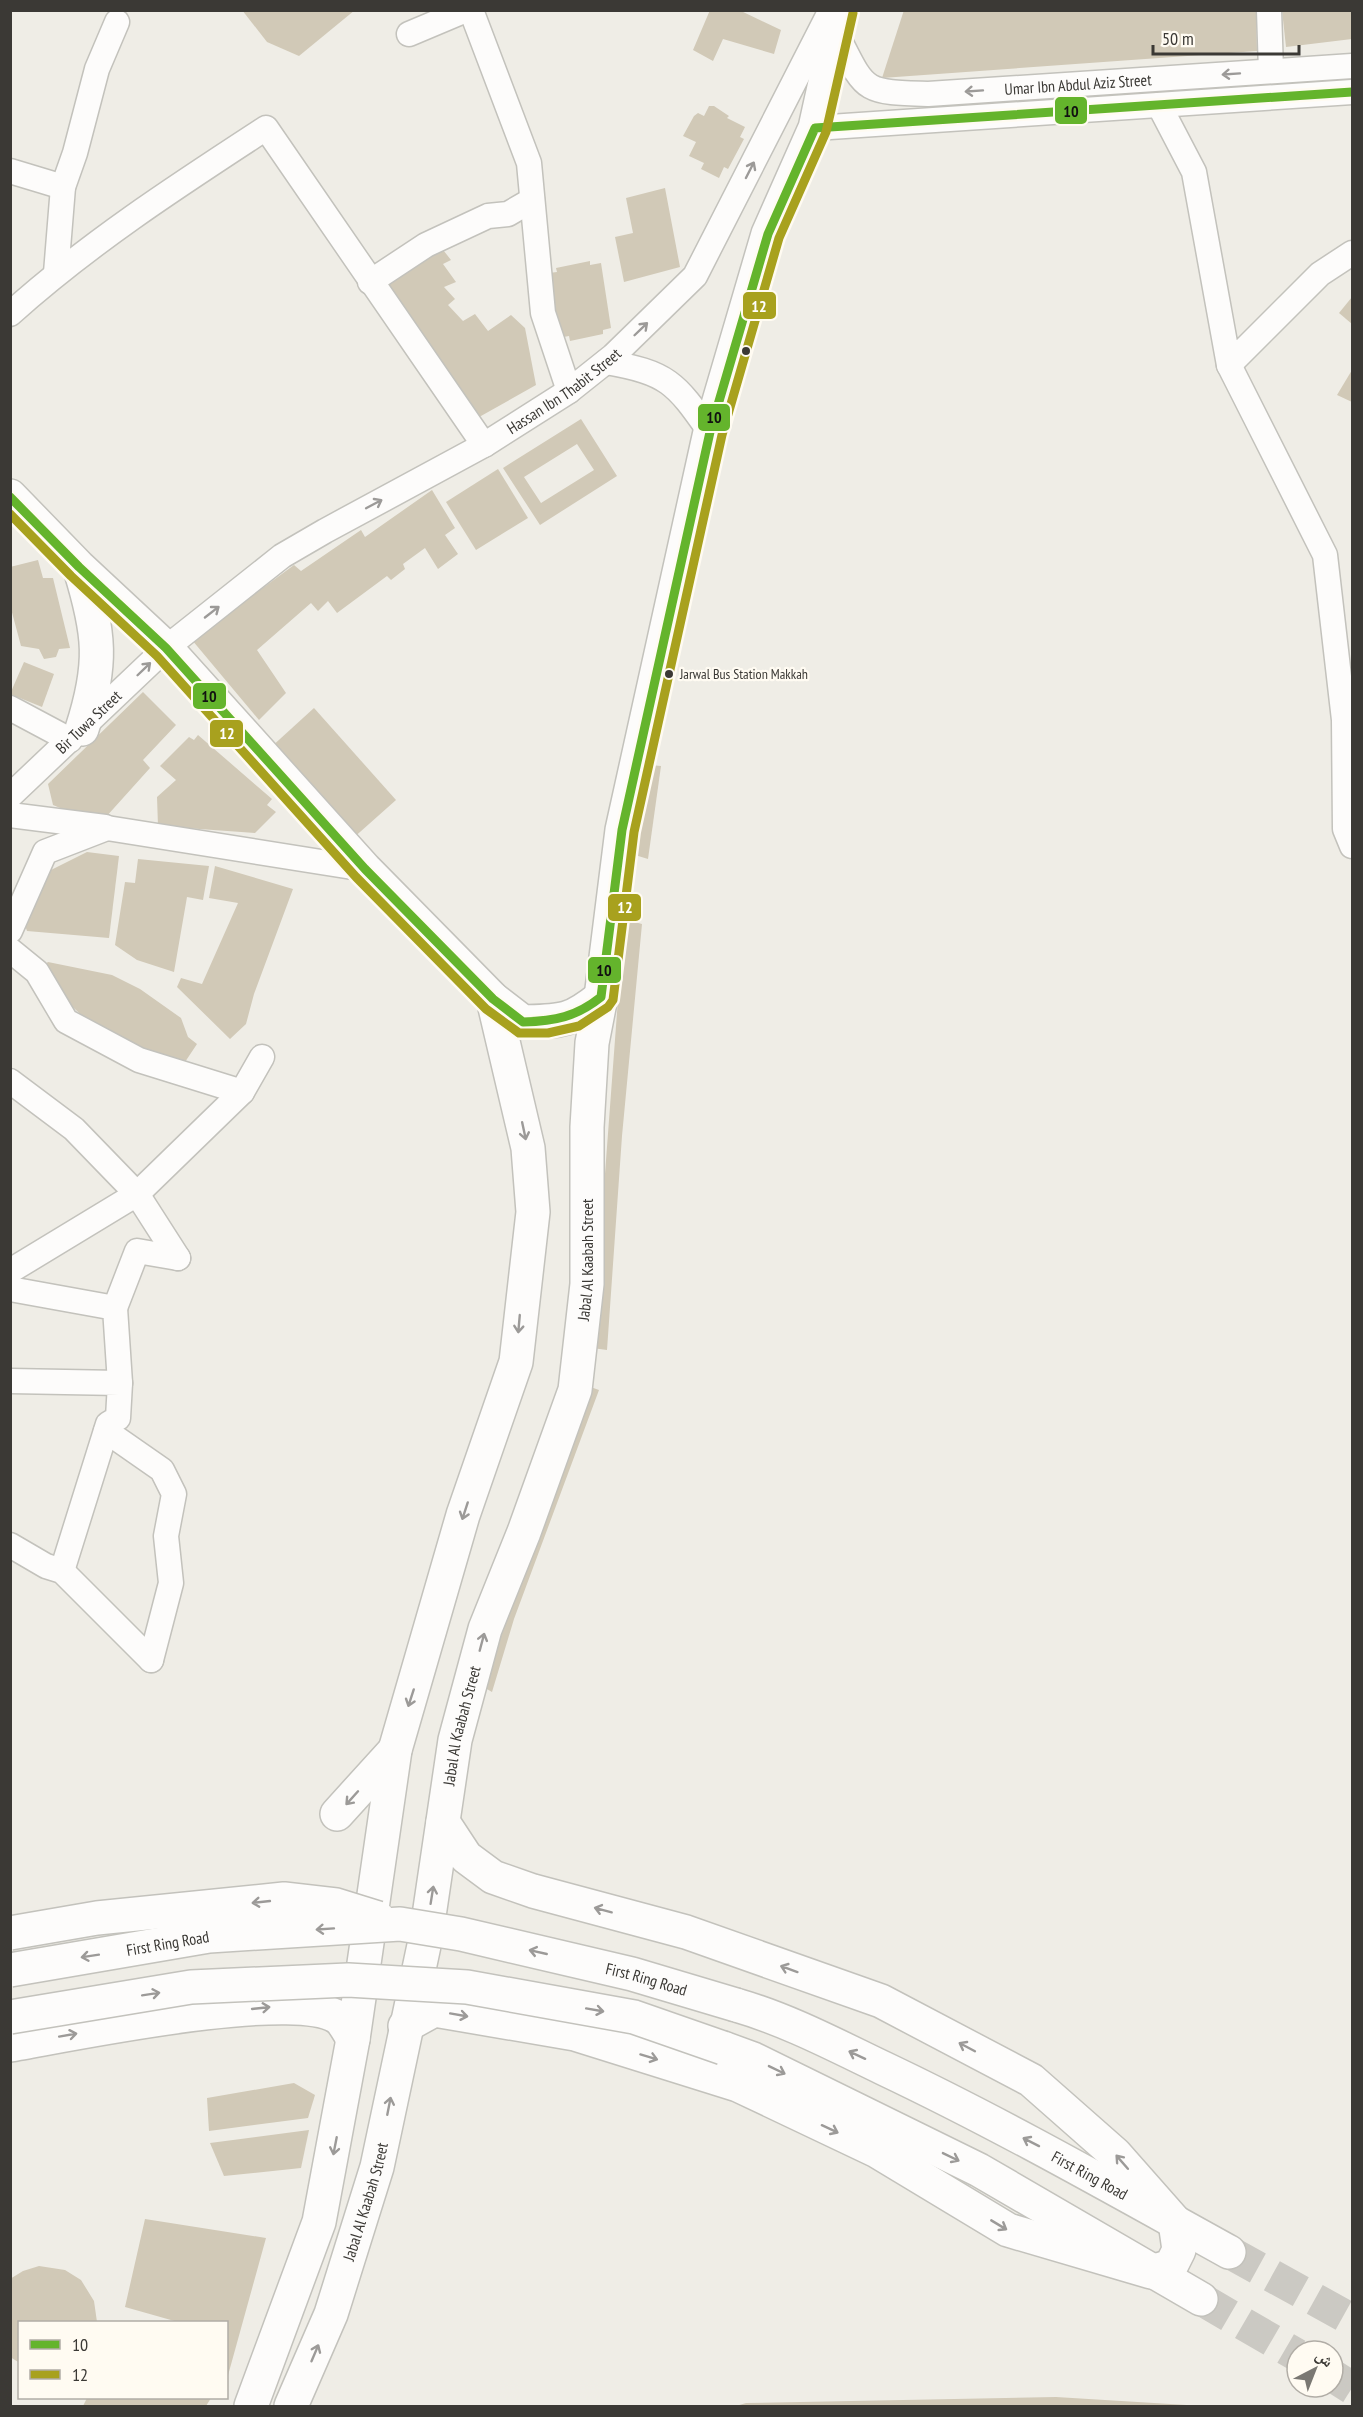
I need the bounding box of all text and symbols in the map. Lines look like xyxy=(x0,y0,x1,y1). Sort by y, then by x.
scale bar xyxy=(1153,18,1298,56)
text: 50 m xyxy=(1162,27,1194,50)
one-way arrow xyxy=(1222,68,1242,79)
street label: Umar Ibn Abdul Aziz Street xyxy=(1004,69,1153,99)
one-way arrow xyxy=(964,85,984,96)
line badge: 10 xyxy=(1054,96,1088,125)
text: 10 xyxy=(1063,101,1079,121)
one-way arrow xyxy=(744,161,756,179)
line badge: 12 xyxy=(742,291,777,320)
text: 12 xyxy=(751,296,767,316)
one-way arrow xyxy=(634,321,649,336)
street label: Hassan Ibn Thabit Street xyxy=(503,343,626,438)
unlabelled marker xyxy=(740,345,752,357)
line badge: 10 xyxy=(697,403,731,432)
text: 10 xyxy=(706,407,722,427)
one-way arrow xyxy=(365,498,382,510)
one-way arrow xyxy=(204,605,220,618)
one-way arrow xyxy=(136,662,151,676)
place label: Jarwal Bus Station Makkah xyxy=(679,665,808,683)
marker: Jarwal Bus Station Makkah xyxy=(663,668,675,680)
line badge: 10 xyxy=(192,682,227,710)
street label: Bir Tuwa Street xyxy=(51,685,126,758)
text: 10 xyxy=(201,686,217,706)
line badge: 12 xyxy=(209,719,244,748)
text: 12 xyxy=(219,723,235,743)
line badge: 12 xyxy=(607,893,642,922)
text: 12 xyxy=(617,897,633,917)
line badge: 10 xyxy=(587,956,622,984)
text: 10 xyxy=(596,960,612,980)
one-way arrow xyxy=(519,1120,530,1140)
street label: Jabal Al Kaabah Street xyxy=(573,1198,597,1323)
one-way arrow xyxy=(513,1314,524,1334)
one-way arrow xyxy=(459,1501,470,1520)
one-way arrow xyxy=(476,1633,488,1652)
street label: Jabal Al Kaabah Street xyxy=(438,1663,485,1788)
one-way arrow xyxy=(405,1688,416,1707)
one-way arrow xyxy=(345,1790,359,1805)
one-way arrow xyxy=(427,1885,438,1905)
one-way arrow xyxy=(251,1896,271,1907)
one-way arrow xyxy=(594,1903,613,1915)
one-way arrow xyxy=(315,1924,335,1935)
street label: First Ring Road xyxy=(125,1926,211,1960)
one-way arrow xyxy=(529,1946,548,1957)
one-way arrow xyxy=(80,1951,100,1962)
street label: First Ring Road xyxy=(604,1958,690,2000)
one-way arrow xyxy=(780,1962,799,1973)
one-way arrow xyxy=(141,1988,160,1999)
one-way arrow xyxy=(251,2002,271,2013)
one-way arrow xyxy=(585,2005,604,2016)
one-way arrow xyxy=(449,2010,468,2021)
one-way arrow xyxy=(58,2029,77,2040)
one-way arrow xyxy=(958,2040,976,2052)
one-way arrow xyxy=(848,2049,866,2061)
one-way arrow xyxy=(639,2053,658,2064)
one-way arrow xyxy=(767,2065,785,2077)
one-way arrow xyxy=(384,2097,395,2117)
one-way arrow xyxy=(820,2123,838,2135)
one-way arrow xyxy=(329,2136,340,2156)
one-way arrow xyxy=(1023,2136,1041,2148)
street label: Jabal Al Kaabah Street xyxy=(338,2140,392,2264)
street label: First Ring Road xyxy=(1048,2146,1131,2204)
one-way arrow xyxy=(942,2152,960,2163)
one-way arrow xyxy=(1115,2155,1129,2170)
one-way arrow xyxy=(990,2219,1007,2231)
legend xyxy=(18,2321,228,2399)
text: 10 xyxy=(72,2333,88,2356)
north arrow xyxy=(1285,2339,1345,2399)
one-way arrow xyxy=(309,2344,321,2362)
text: ش xyxy=(1312,2345,1338,2371)
text: 12 xyxy=(72,2363,88,2386)

